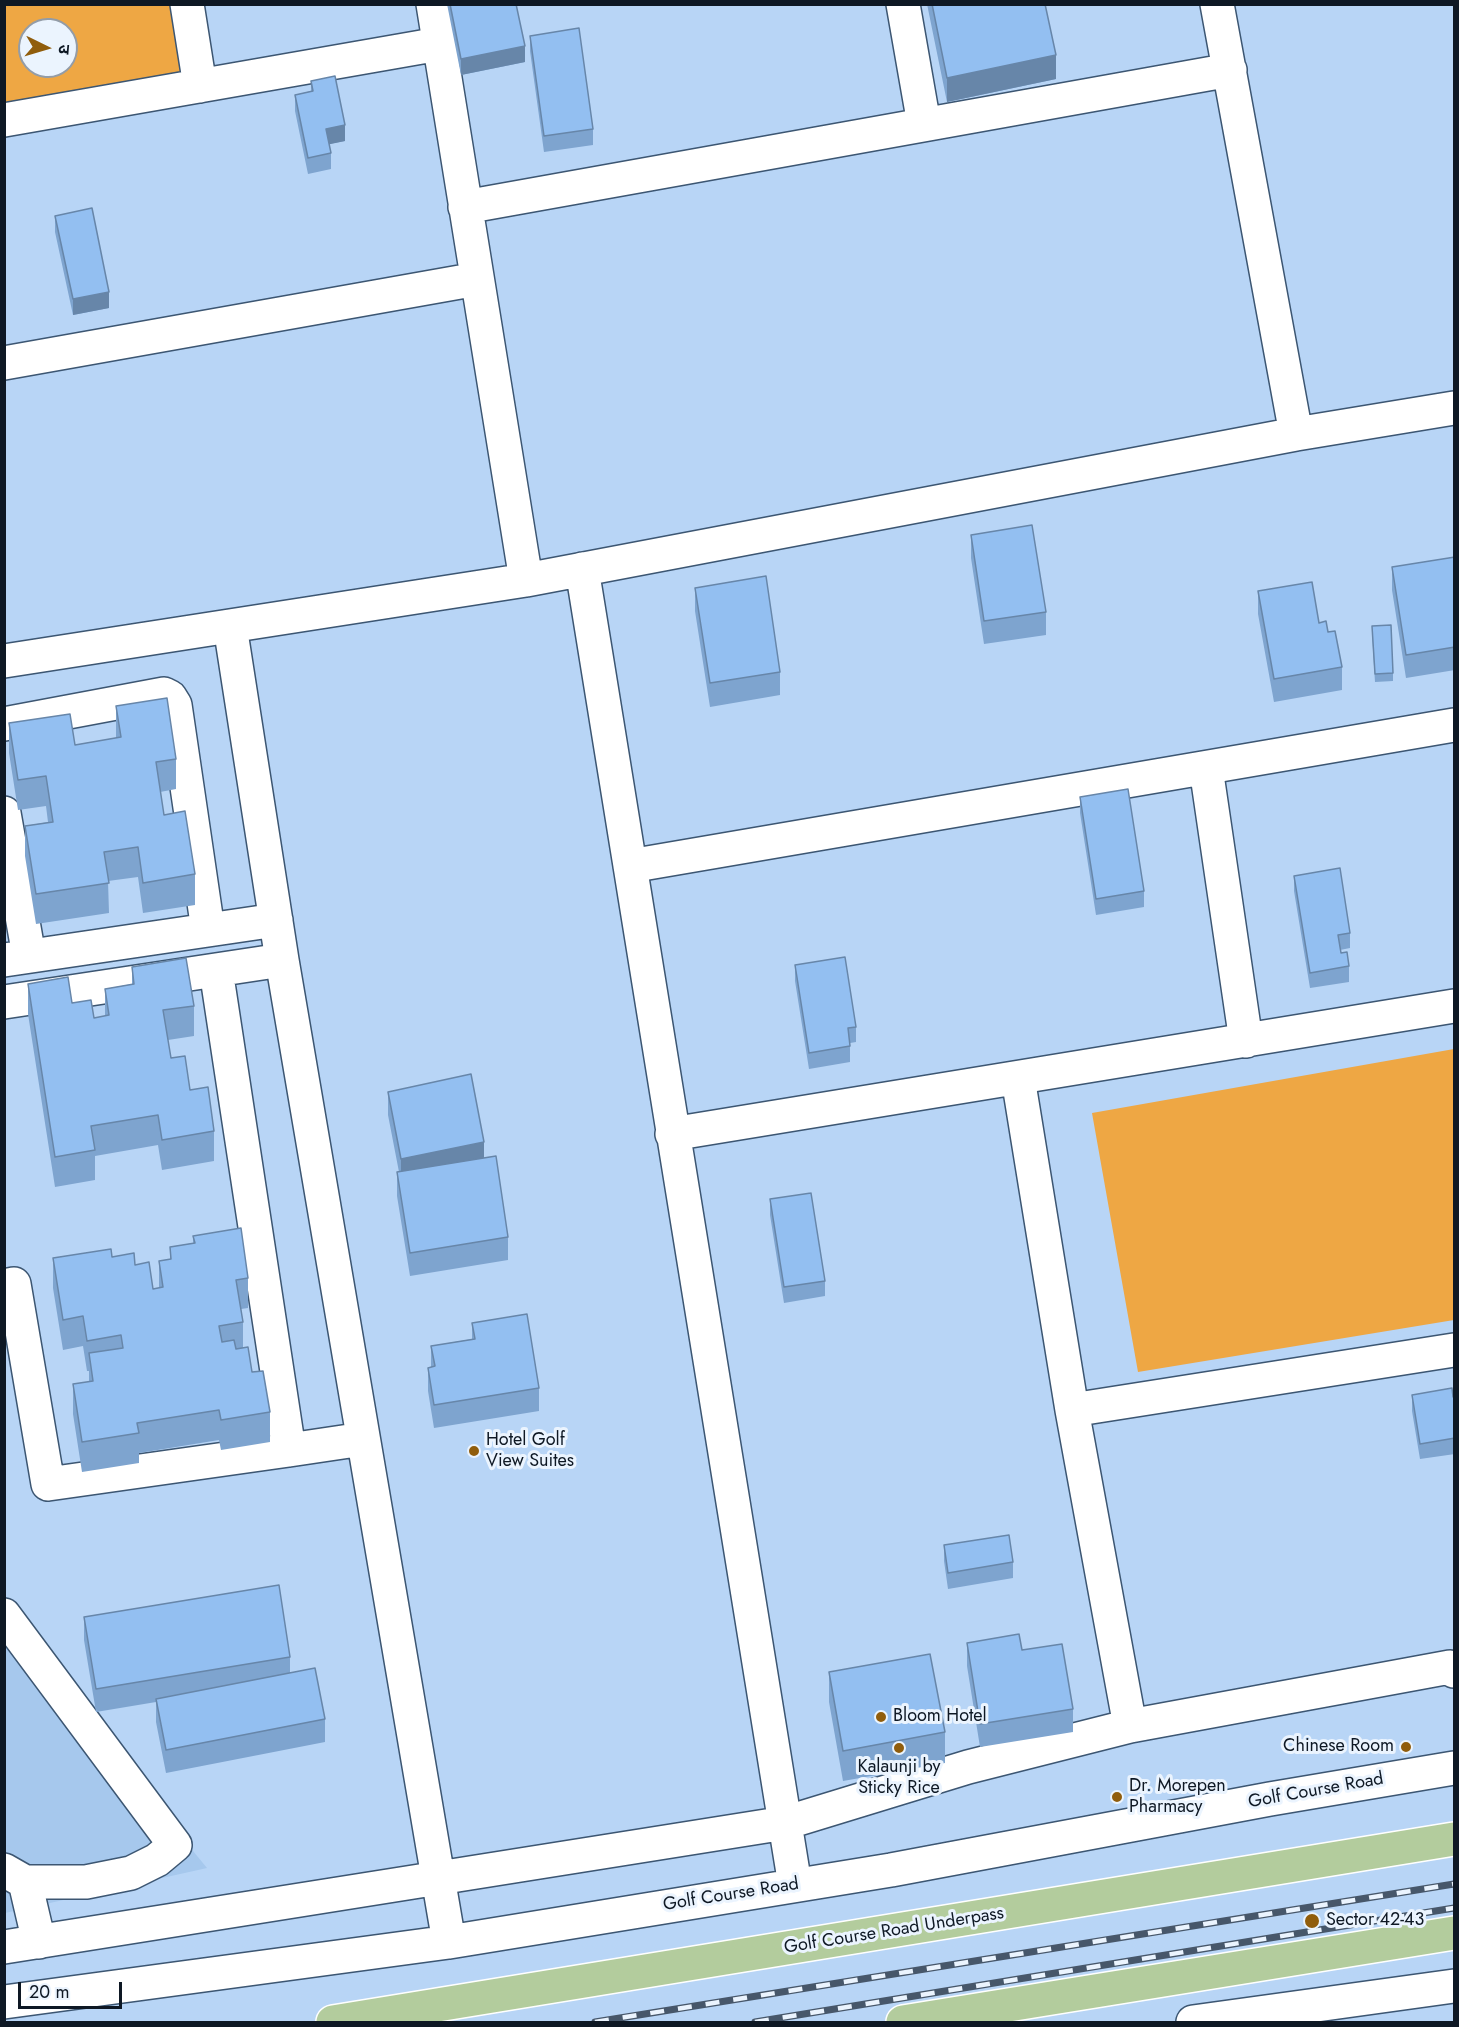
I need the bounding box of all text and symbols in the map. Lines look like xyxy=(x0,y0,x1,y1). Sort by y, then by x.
north arrow xyxy=(18,18,78,78)
text: उ xyxy=(53,44,76,55)
place label: Hotel Golf View Suites xyxy=(486,1430,574,1472)
marker: Hotel Golf View Suites xyxy=(467,1444,481,1458)
place label: Bloom Hotel xyxy=(893,1706,987,1728)
marker: Bloom Hotel xyxy=(874,1710,888,1724)
place label: Chinese Room xyxy=(1283,1736,1394,1758)
marker: Chinese Room xyxy=(1399,1740,1413,1754)
marker: Kalaunji by Sticky Rice xyxy=(892,1741,906,1755)
place label: Kalaunji by Sticky Rice xyxy=(857,1757,941,1800)
street label: Golf Course Road xyxy=(1247,1768,1385,1814)
place label: Dr. Morepen Pharmacy xyxy=(1129,1776,1226,1818)
marker: Dr. Morepen Pharmacy xyxy=(1110,1790,1124,1804)
street label: Golf Course Road xyxy=(662,1874,800,1916)
street label: Golf Course Road Underpass xyxy=(783,1903,1005,1959)
place label: Sector 42-43 xyxy=(1326,1910,1424,1932)
marker: Sector 42-43 xyxy=(1303,1912,1321,1930)
scale bar xyxy=(21,1970,124,2008)
text: 20 m xyxy=(29,1979,69,2005)

